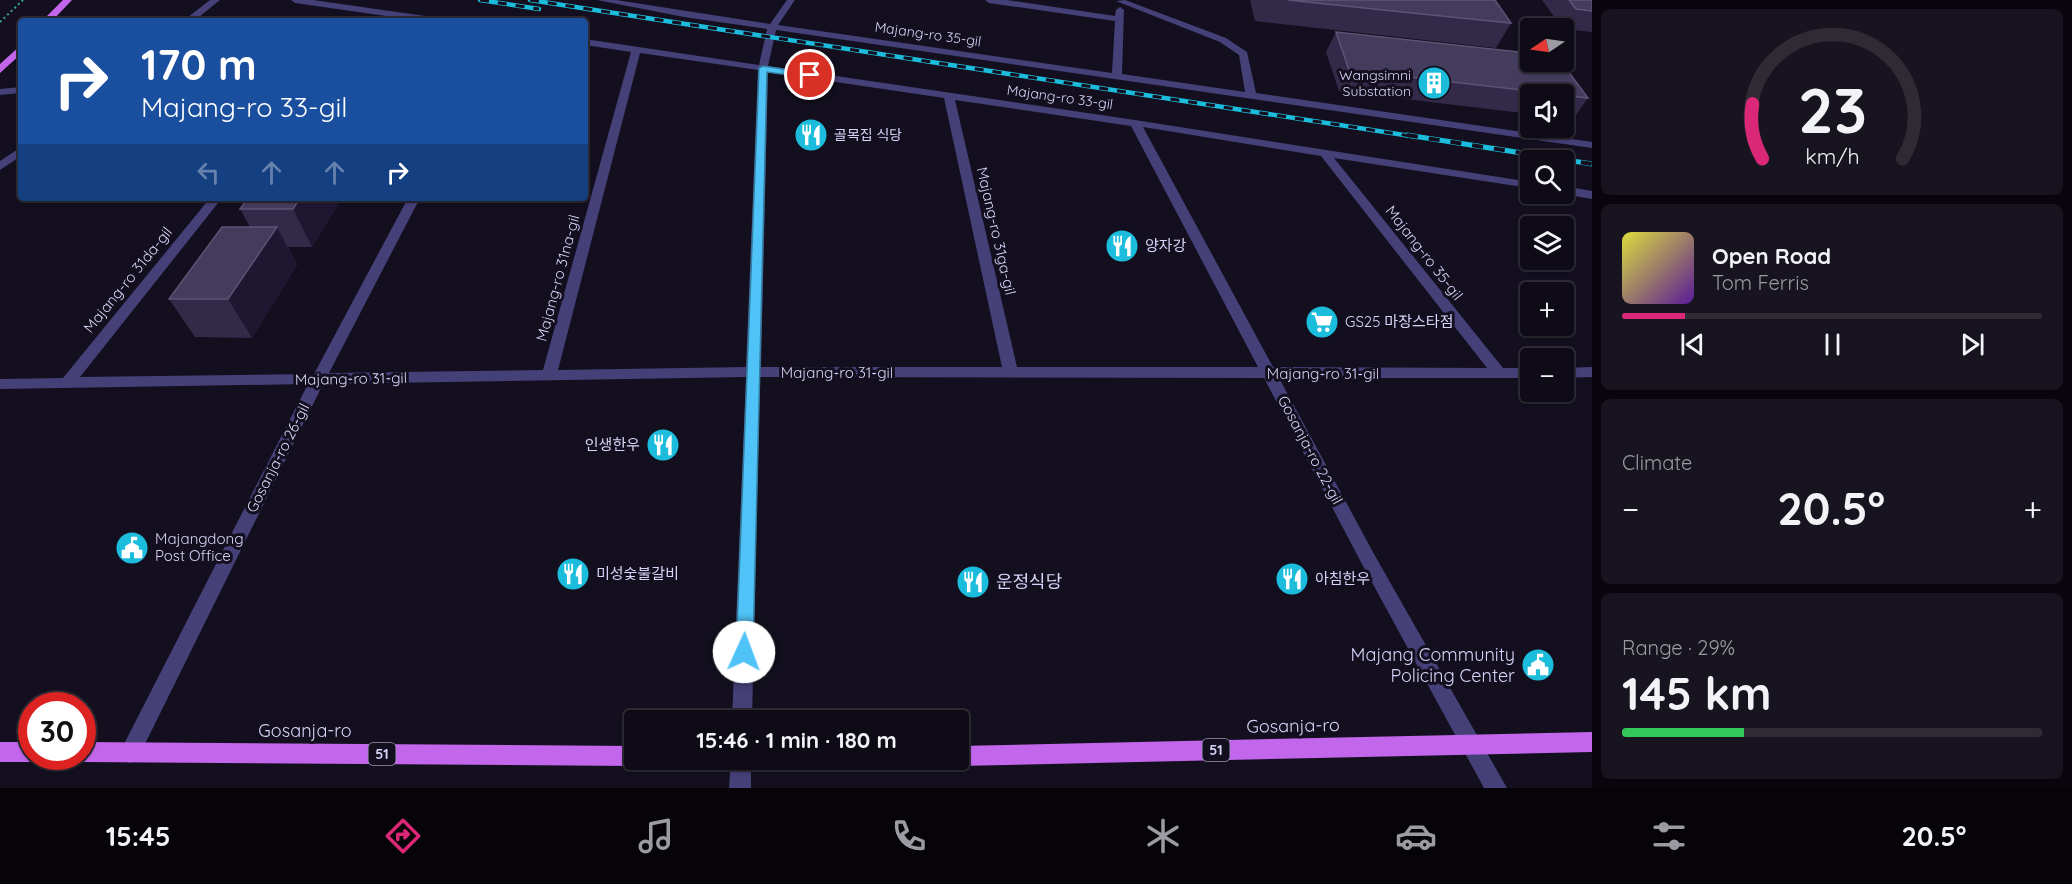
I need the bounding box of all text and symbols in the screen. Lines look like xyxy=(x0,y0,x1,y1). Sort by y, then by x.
street label: Majang-ro 35-gil xyxy=(874,18,982,50)
north arrow xyxy=(1520,18,1574,72)
map controls xyxy=(1520,18,1574,402)
text: 170 m xyxy=(141,38,257,91)
icon: right xyxy=(42,42,120,120)
pin xyxy=(784,49,835,100)
icon: arrive xyxy=(793,58,826,91)
building icon: Wangsimni Substation xyxy=(1416,65,1452,101)
place label: Wangsimni Substation xyxy=(1339,66,1411,100)
text: 23 xyxy=(1797,71,1867,149)
street label: Majang-ro 33-gil xyxy=(1006,81,1114,113)
button: sound xyxy=(1520,84,1574,138)
text: Majang-ro 33-gil xyxy=(141,90,347,124)
restaurant icon: 골목집 식당 xyxy=(793,117,829,153)
place label: 골목집 식당 xyxy=(834,126,902,144)
text: km/h xyxy=(1805,143,1859,169)
button: search xyxy=(1520,150,1574,204)
icon: left xyxy=(192,156,225,189)
icon: ahead xyxy=(255,156,288,189)
icon: ahead xyxy=(318,156,351,189)
icon: right xyxy=(381,156,414,189)
street label: Majang-ro 31ga-gil xyxy=(973,165,1020,297)
street label: Majang-ro 35-gil xyxy=(1381,202,1467,304)
street label: Majang-ro 31na-gil xyxy=(531,213,584,343)
button: layers xyxy=(1520,216,1574,270)
street label: Majang-ro 31da-gil xyxy=(79,223,176,336)
restaurant icon: 양자강 xyxy=(1104,228,1140,264)
place label: 양자강 xyxy=(1145,236,1187,255)
text: Open Road xyxy=(1712,242,1831,270)
text: Tom Ferris xyxy=(1712,270,1809,295)
button: + xyxy=(1520,282,1574,336)
supermarket icon: GS25 마장스타점 xyxy=(1304,304,1340,340)
place label: GS25 마장스타점 xyxy=(1345,312,1453,331)
icon: previous xyxy=(1676,328,1709,361)
icon: pause xyxy=(1816,328,1849,361)
icon: next xyxy=(1956,328,1989,361)
button: − xyxy=(1520,348,1574,402)
street label: Majang-ro 31-gil xyxy=(781,363,893,382)
street label: Majang-ro 31-gil xyxy=(1267,364,1379,383)
street label: Majang-ro 31-gil xyxy=(295,368,407,389)
street label: Gosanja-ro 22-gil xyxy=(1274,392,1347,507)
street label: Gosanja-ro 26-gil xyxy=(242,400,313,516)
restaurant icon: 인생한우 xyxy=(645,427,681,463)
place label: 인생한우 xyxy=(585,435,640,454)
text: Climate xyxy=(1622,450,1692,475)
text: 20.5° xyxy=(1777,480,1885,536)
text: − xyxy=(1622,488,1639,529)
text: + xyxy=(2023,488,2042,529)
place label: Majangdong Post Office xyxy=(155,529,244,565)
public building icon: Majangdong Post Office xyxy=(114,530,150,566)
restaurant icon: 미성숯불갈비 xyxy=(555,556,591,592)
restaurant icon: 아침한우 xyxy=(1274,561,1310,597)
place label: 미성숯불갈비 xyxy=(596,564,679,583)
restaurant icon: 운정식당 xyxy=(955,564,991,600)
place label: 아침한우 xyxy=(1315,569,1370,588)
place label: 운정식당 xyxy=(996,570,1062,593)
position arrow xyxy=(712,620,776,684)
text: Range · 29% xyxy=(1622,635,1735,660)
place label: Majang Community Policing Center xyxy=(1351,643,1515,687)
public building icon: Majang Community Policing Center xyxy=(1520,647,1556,683)
text: 145 km xyxy=(1622,665,1772,721)
speed limit sign: 30 xyxy=(18,692,96,770)
street label: Gosanja-ro xyxy=(1246,713,1340,738)
street label: Gosanja-ro xyxy=(258,719,352,742)
text: 15:46 · 1 min · 180 m xyxy=(696,726,897,754)
road number: 51 xyxy=(1202,739,1230,761)
road number: 51 xyxy=(368,743,395,765)
icon: directions xyxy=(382,815,424,857)
icon: music xyxy=(635,815,677,857)
icon: phone xyxy=(888,815,930,857)
icon: climate xyxy=(1142,815,1184,857)
icon: car xyxy=(1395,815,1437,857)
icon: filters xyxy=(1648,815,1690,857)
text: 15:45 xyxy=(106,819,171,853)
text: 20.5° xyxy=(1901,819,1966,853)

